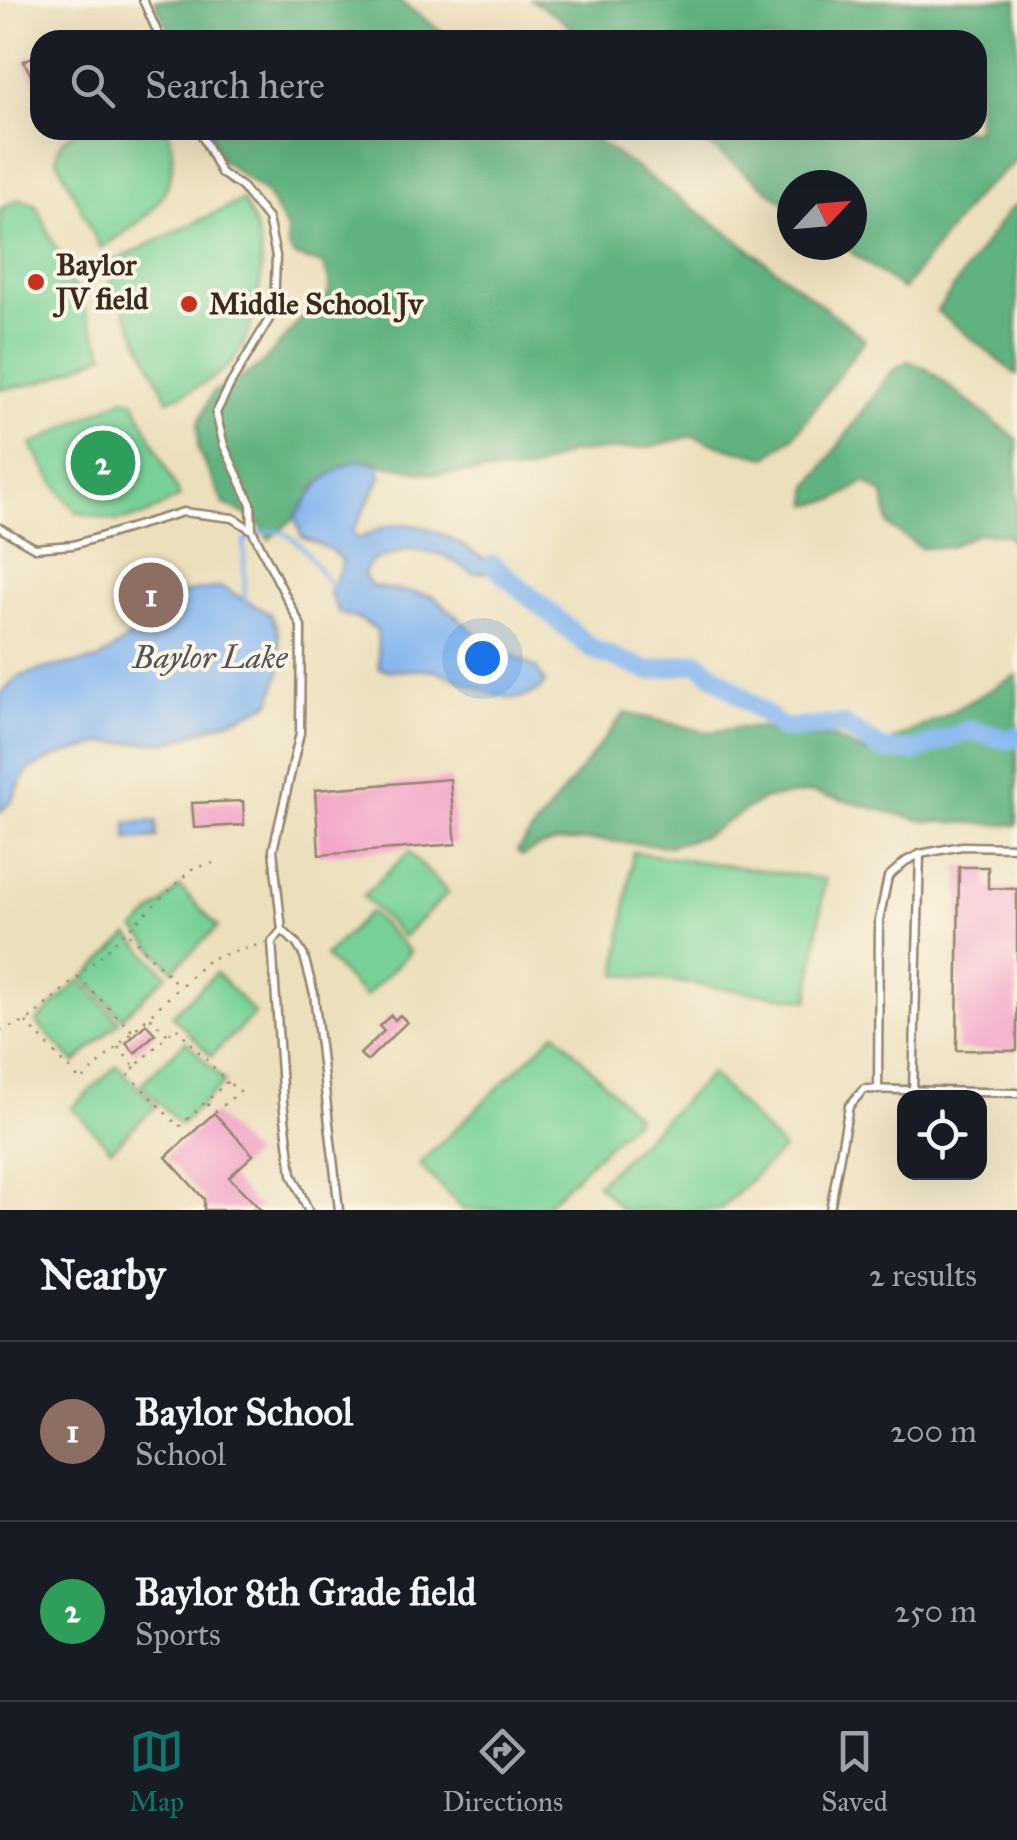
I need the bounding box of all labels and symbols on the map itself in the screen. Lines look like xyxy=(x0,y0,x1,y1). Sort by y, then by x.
north arrow xyxy=(777,170,867,260)
place label: Baylor JV field xyxy=(52,247,149,318)
marker: Baylor JV field xyxy=(25,271,47,293)
place label: Middle School Jv xyxy=(209,286,424,323)
marker: Middle School Jv xyxy=(178,293,200,315)
pin: 2 xyxy=(70,426,136,500)
pin: 1 xyxy=(118,558,184,632)
your location xyxy=(457,633,508,684)
water label: Baylor Lake xyxy=(131,638,288,677)

